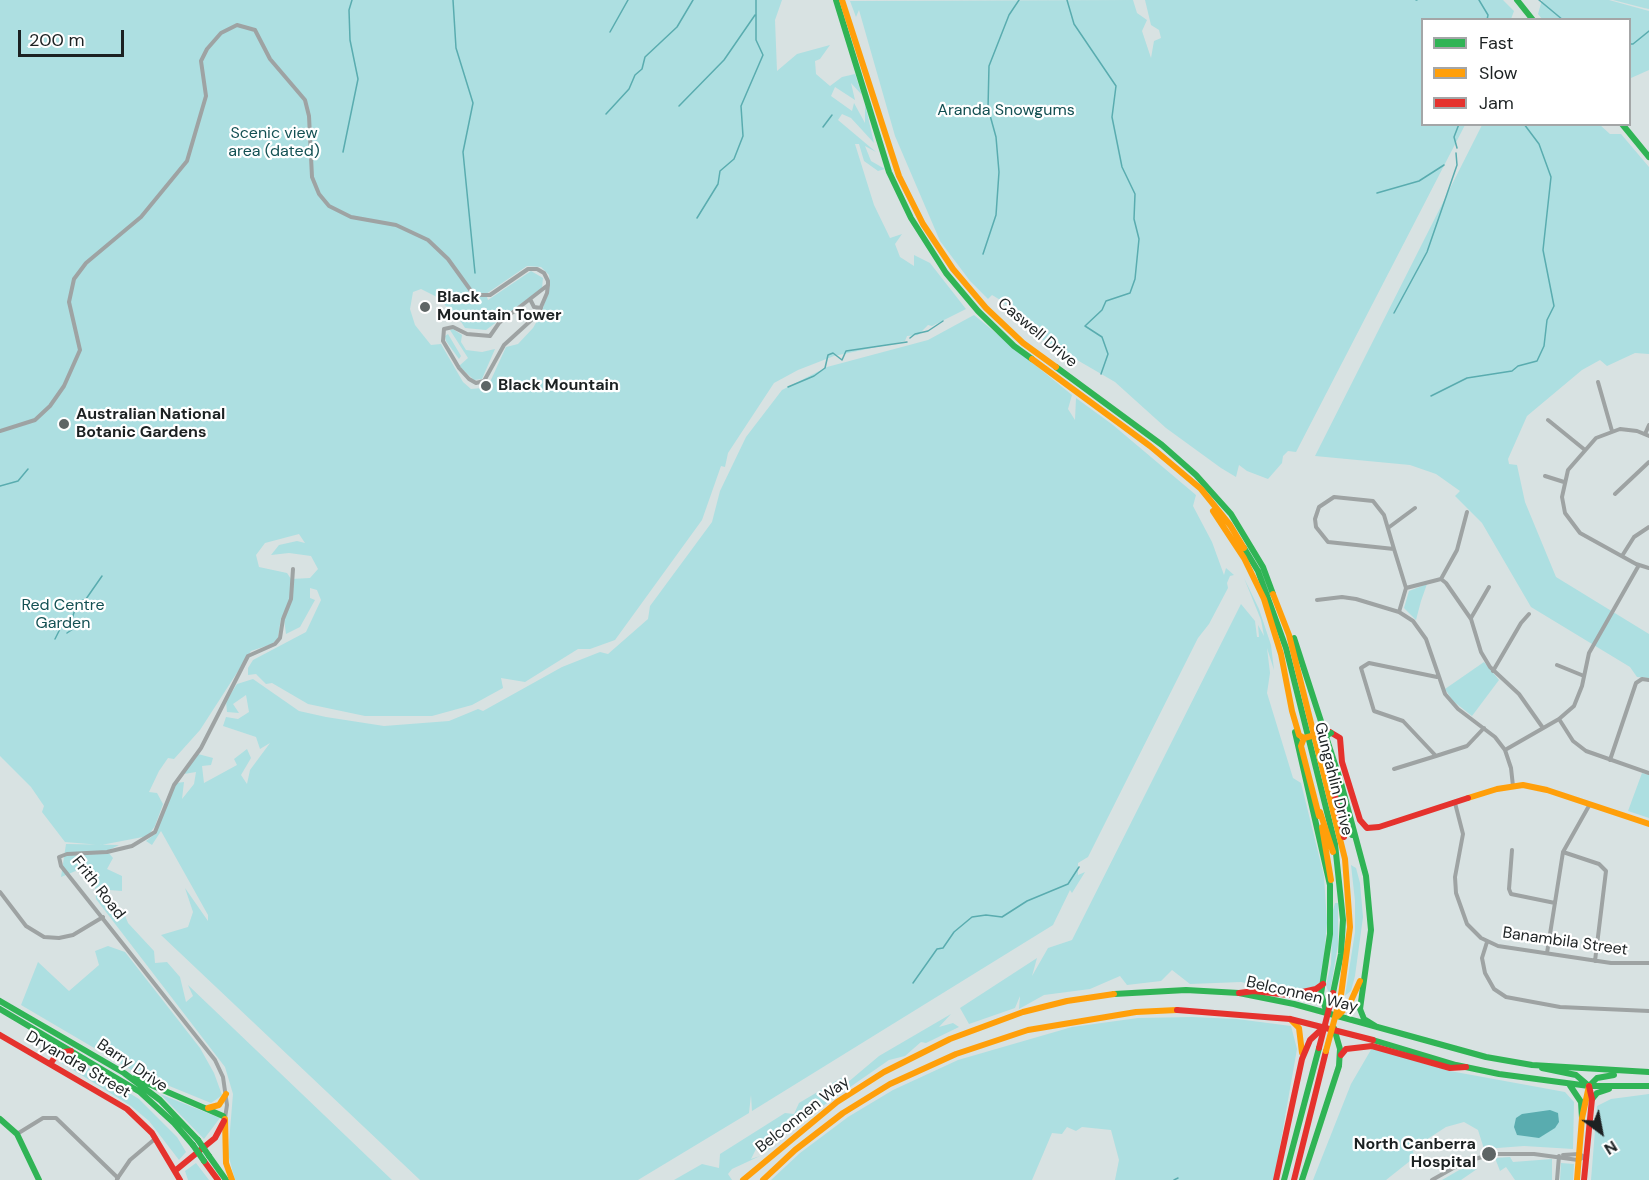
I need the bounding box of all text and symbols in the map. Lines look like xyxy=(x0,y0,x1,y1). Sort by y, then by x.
scale bar xyxy=(21,18,128,56)
legend xyxy=(1421,18,1631,126)
text: 200 m xyxy=(29,28,85,52)
text: Fast xyxy=(1479,31,1514,55)
text: Slow xyxy=(1479,61,1518,85)
text: Jam xyxy=(1479,91,1514,115)
park label: Aranda Snowgums xyxy=(937,101,1075,121)
park label: Scenic view area (dated) xyxy=(228,124,320,162)
place label: Black Mountain Tower xyxy=(437,288,562,326)
street label: Caswell Drive xyxy=(993,294,1081,372)
marker: Black Mountain Tower xyxy=(418,300,432,314)
place label: Black Mountain xyxy=(498,376,619,396)
marker: Black Mountain xyxy=(479,379,493,393)
place label: Australian National Botanic Gardens xyxy=(76,405,225,443)
marker: Australian National Botanic Gardens xyxy=(57,417,71,431)
park label: Red Centre Garden xyxy=(21,596,105,634)
street label: Gungahlin Drive xyxy=(1310,720,1356,838)
street label: Frith Road xyxy=(67,852,129,924)
street label: Banambila Street xyxy=(1501,924,1629,960)
street label: Belconnen Way xyxy=(1244,973,1360,1017)
street label: Dryandra Street xyxy=(22,1027,134,1103)
street label: Barry Drive xyxy=(93,1035,171,1097)
street label: Belconnen Way xyxy=(752,1072,854,1158)
north arrow xyxy=(1571,1102,1631,1162)
place label: North Canberra Hospital xyxy=(1354,1135,1476,1173)
text: N xyxy=(1600,1136,1621,1160)
marker: North Canberra Hospital xyxy=(1480,1145,1498,1163)

